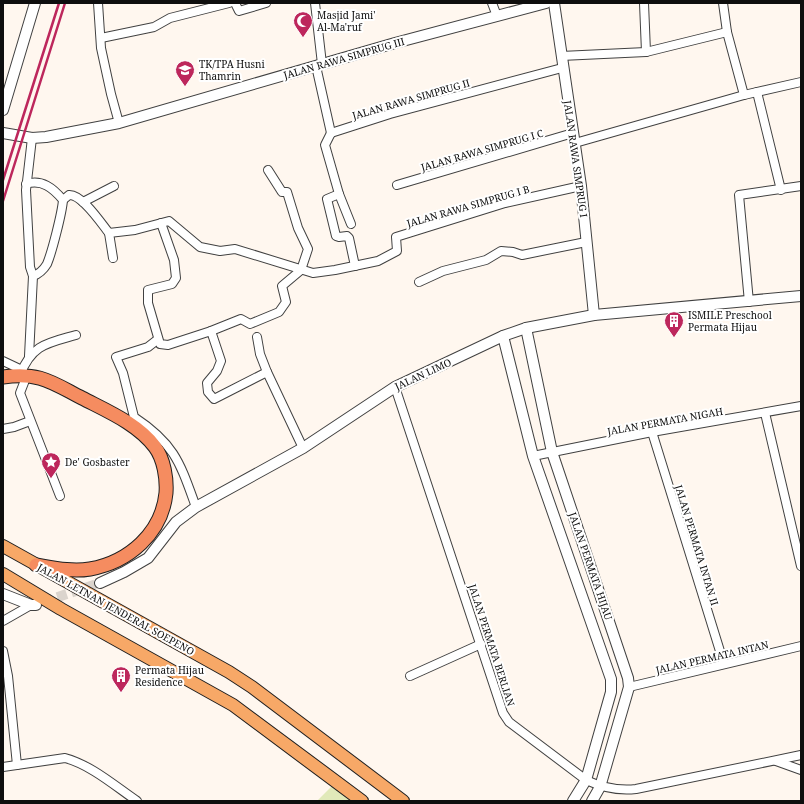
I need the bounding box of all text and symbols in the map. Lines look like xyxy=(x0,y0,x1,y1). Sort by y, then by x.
place label: Masjid Jami' Al-Ma'ruf xyxy=(317,8,376,34)
mosque icon: Masjid Jami' Al-Ma'ruf xyxy=(292,10,314,38)
street label: JALAN RAWA SIMPRUG III xyxy=(281,34,407,82)
place label: TK/TPA Husni Thamrin xyxy=(199,57,266,83)
school or university icon: TK/TPA Husni Thamrin xyxy=(174,59,196,87)
street label: JALAN RAWA SIMPRUG II xyxy=(350,75,472,123)
street label: JALAN RAWA SIMPRUG I xyxy=(561,99,591,219)
street label: JALAN RAWA SIMPRUG I C xyxy=(418,126,545,174)
street label: JALAN RAWA SIMPRUG I B xyxy=(404,182,531,231)
place label: ISMILE Preschool Permata Hijau xyxy=(688,308,772,334)
building icon: ISMILE Preschool Permata Hijau xyxy=(663,310,685,338)
street label: JALAN LIMO xyxy=(392,355,454,394)
street label: JALAN PERMATA NIGAH xyxy=(605,404,724,438)
place icon: De' Gosbaster xyxy=(40,451,62,479)
place label: De' Gosbaster xyxy=(65,455,130,469)
street label: JALAN PERMATA INTAN II xyxy=(672,482,722,607)
street label: JALAN PERMATA HIJAU xyxy=(566,509,616,623)
street label: JALAN LETNAN JENDERAL SOEPENO xyxy=(34,559,197,658)
street label: JALAN PERMATA BERLIAN xyxy=(465,581,519,708)
street label: JALAN PERMATA INTAN xyxy=(653,637,770,677)
place label: Permata Hijau Residence xyxy=(135,663,205,689)
building icon: Permata Hijau Residence xyxy=(110,665,132,693)

